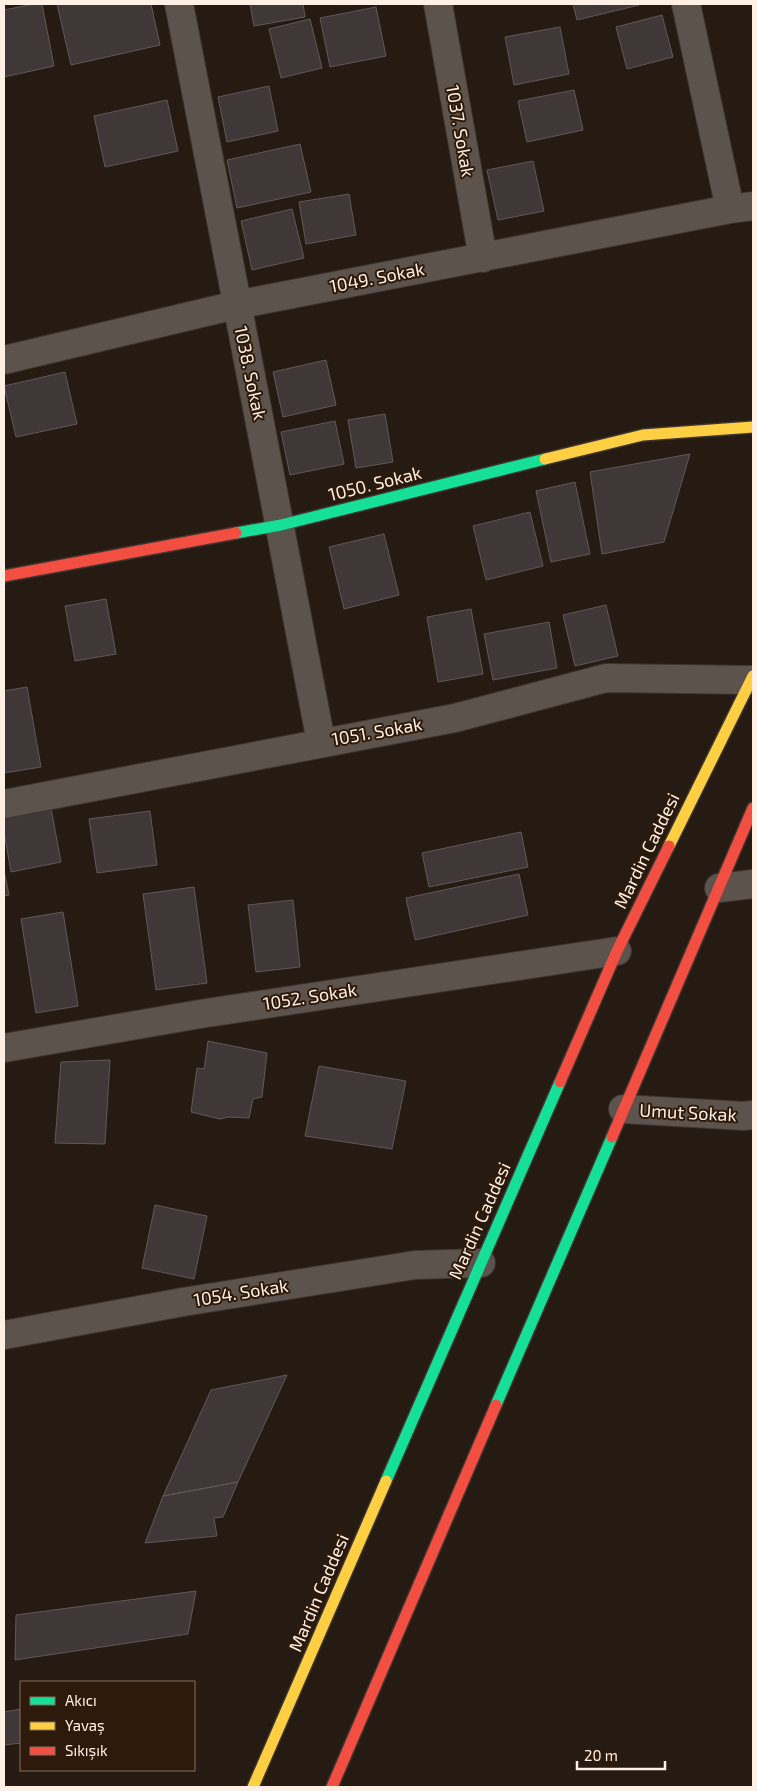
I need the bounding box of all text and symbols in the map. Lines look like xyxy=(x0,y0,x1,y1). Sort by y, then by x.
street label: 1037. Sokak xyxy=(442,83,480,179)
street label: 1049. Sokak xyxy=(328,257,426,297)
street label: 1038. Sokak xyxy=(230,324,272,422)
street label: 1050. Sokak xyxy=(326,461,424,505)
street label: 1051. Sokak xyxy=(330,712,424,750)
street label: Mardin Caddesi xyxy=(609,789,684,912)
street label: 1052. Sokak xyxy=(261,978,358,1014)
street label: Umut Sokak xyxy=(639,1098,737,1126)
street label: Mardin Caddesi xyxy=(443,1159,515,1283)
street label: 1054. Sokak xyxy=(192,1274,290,1310)
street label: Mardin Caddesi xyxy=(283,1530,353,1655)
legend xyxy=(20,1681,195,1771)
text: Akıcı xyxy=(65,1691,97,1709)
text: Yavaş xyxy=(65,1716,105,1735)
scale bar xyxy=(577,1738,664,1770)
text: Sıkışık xyxy=(65,1741,108,1760)
text: 20 m xyxy=(584,1746,618,1764)

